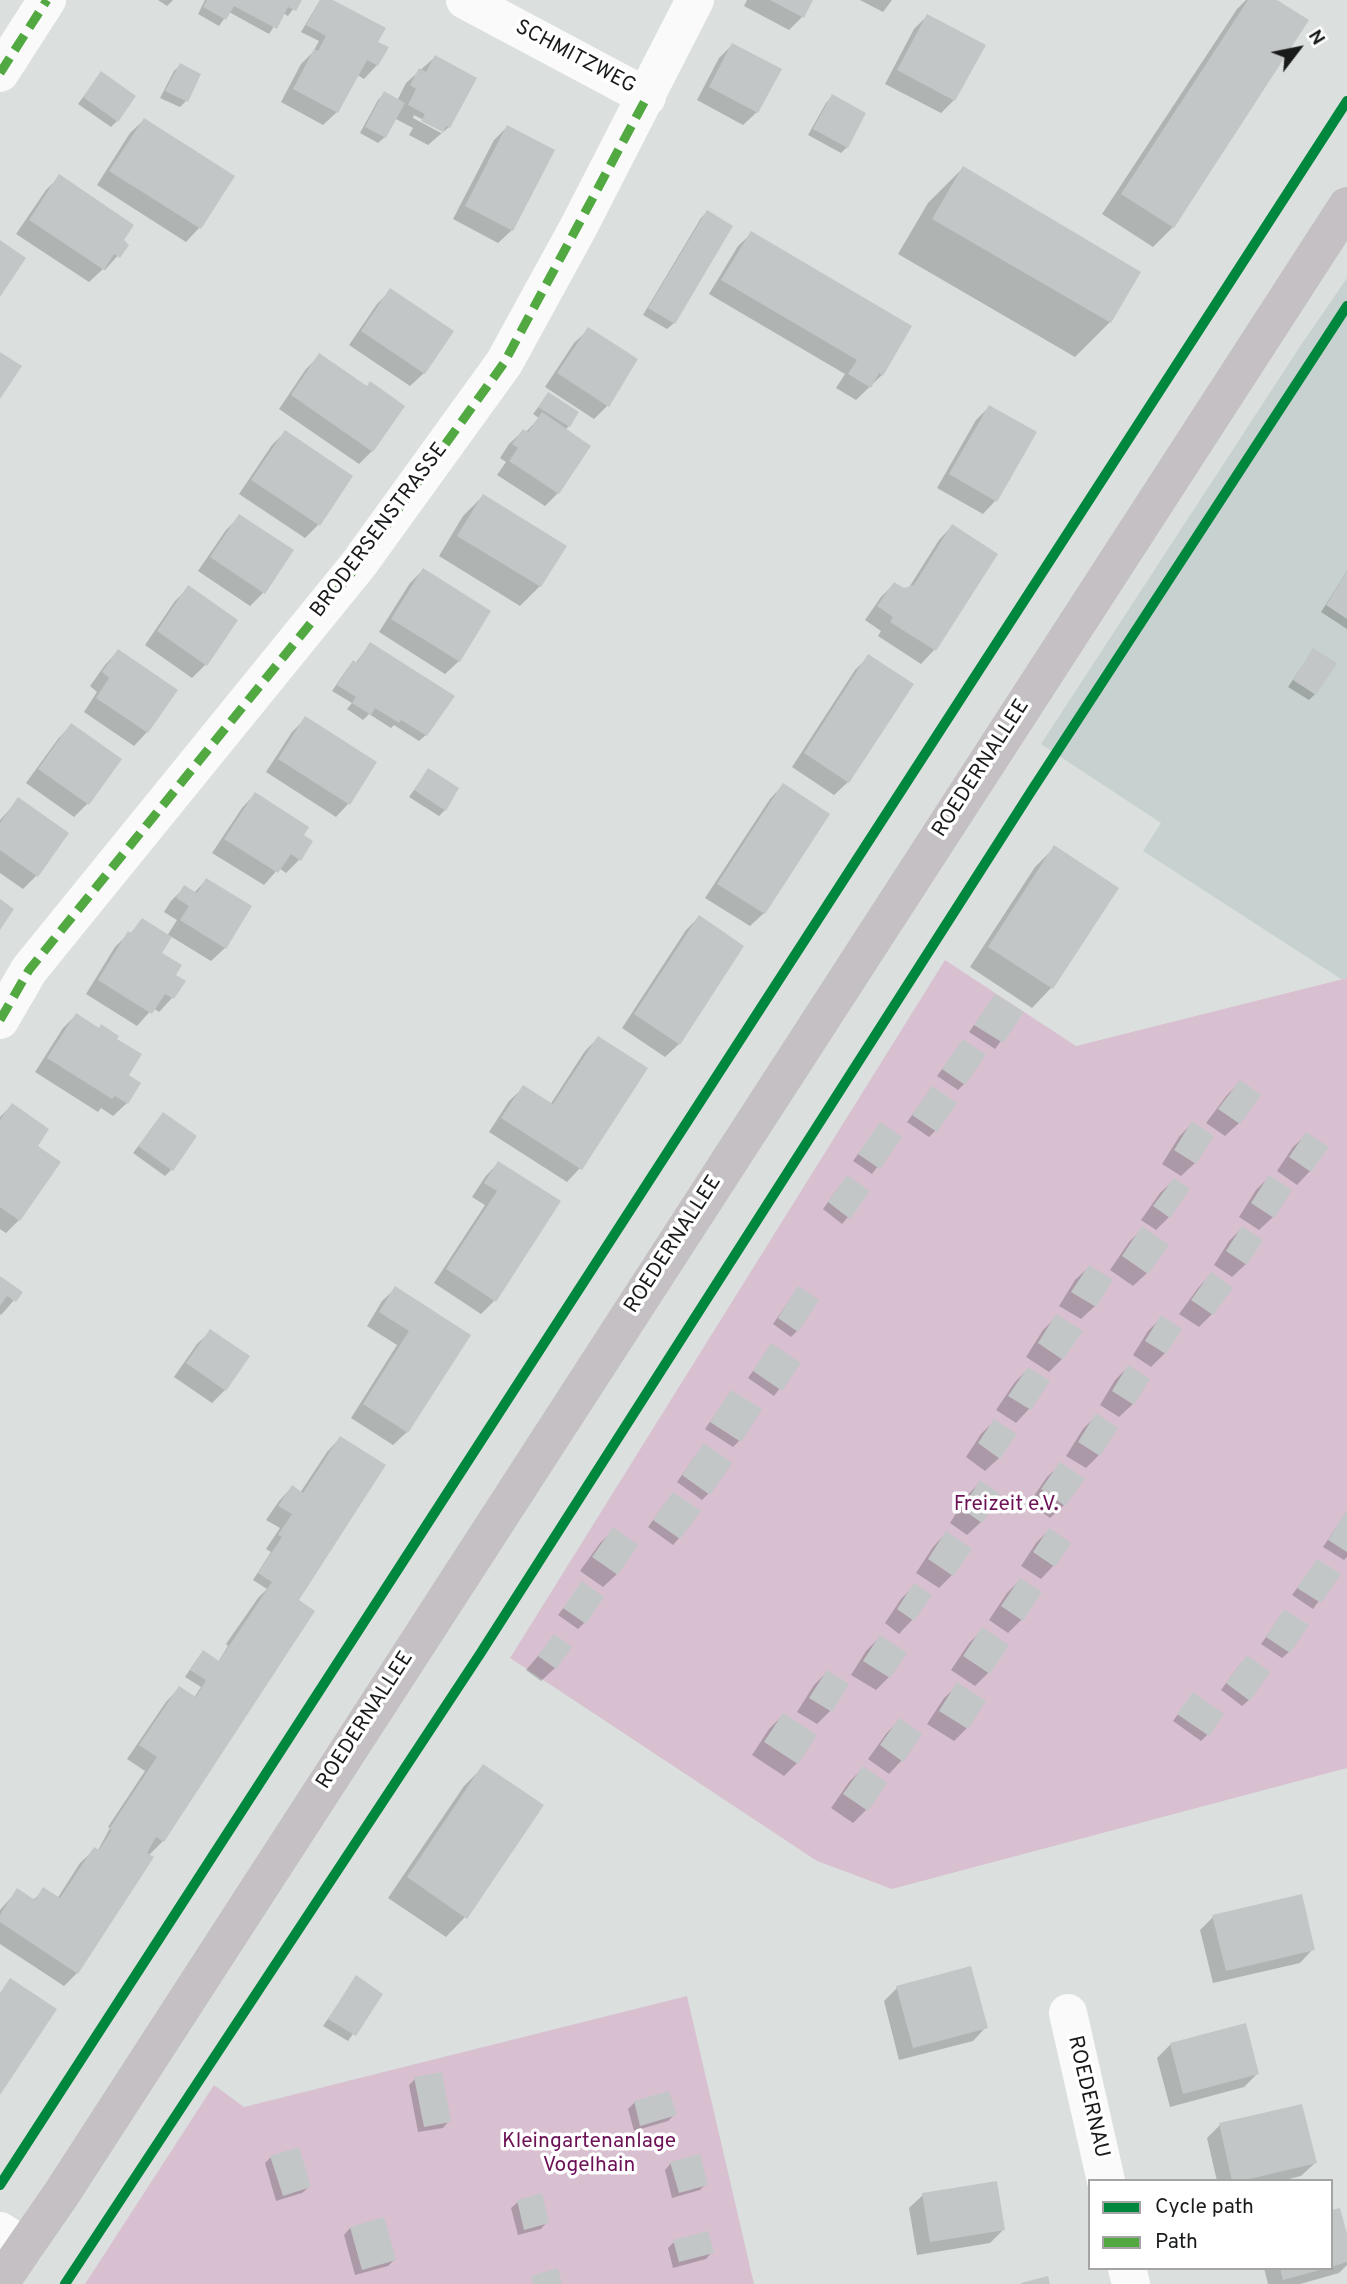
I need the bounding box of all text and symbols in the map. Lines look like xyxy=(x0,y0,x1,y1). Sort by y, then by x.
north arrow xyxy=(1263,14,1333,84)
street label: SCHMITZWEG xyxy=(510,16,640,100)
text: N xyxy=(1302,26,1330,50)
street label: BRODERSENSTRASSE xyxy=(306,439,454,623)
street label: ROEDERNALLEE xyxy=(928,695,1036,843)
street label: ROEDERNALLEE xyxy=(620,1171,728,1319)
park label: Freizeit e.V. xyxy=(954,1493,1058,1519)
street label: ROEDERNALLEE xyxy=(312,1647,420,1795)
street label: ROEDERNAU xyxy=(1061,2033,1113,2161)
park label: Kleingartenanlage Vogelhain xyxy=(502,2130,676,2180)
legend xyxy=(1088,2179,1333,2270)
text: Cycle path xyxy=(1155,2194,1254,2221)
text: Path xyxy=(1155,2229,1198,2256)

